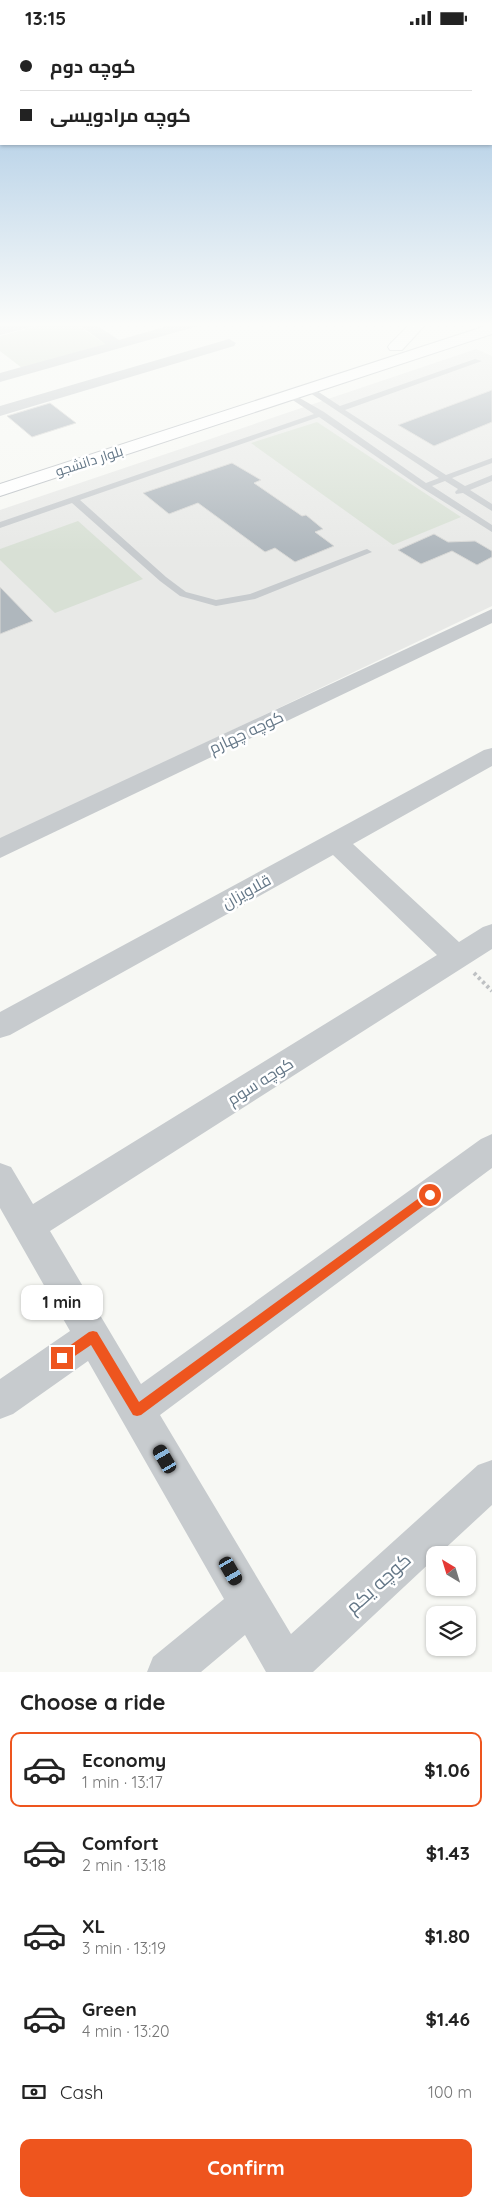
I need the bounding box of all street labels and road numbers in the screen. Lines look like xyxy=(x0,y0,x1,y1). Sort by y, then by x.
street label: بلوار دانشجو xyxy=(53,442,125,480)
street label: کوچه چهارم xyxy=(205,706,287,760)
street label: قلاویزان xyxy=(218,869,275,914)
street label: کوچه سوم xyxy=(223,1053,298,1111)
street label: کوچه یکم xyxy=(340,1547,417,1620)

